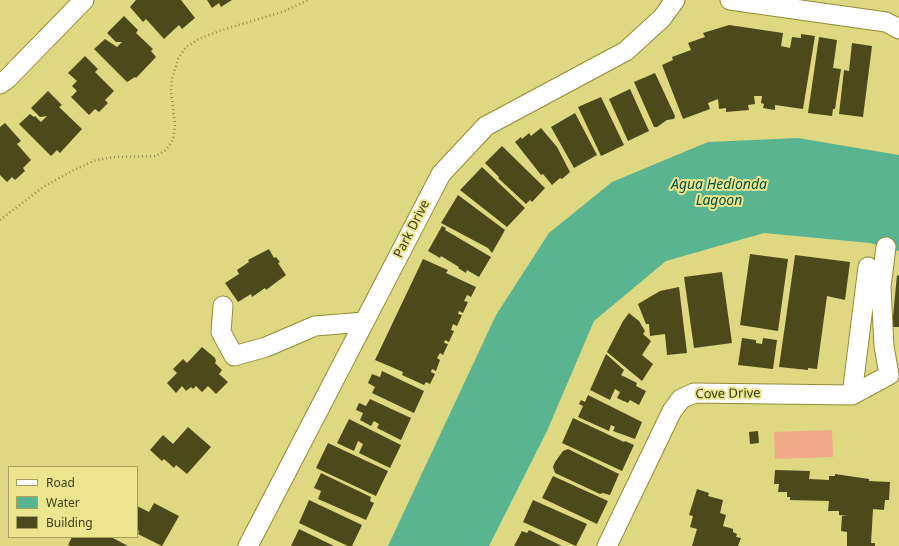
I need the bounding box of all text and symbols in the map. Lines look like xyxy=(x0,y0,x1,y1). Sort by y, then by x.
water label: Agua Hedionda Lagoon xyxy=(671,177,767,210)
street label: Park Drive xyxy=(391,197,433,261)
street label: Cove Drive xyxy=(695,386,761,402)
legend xyxy=(8,466,138,538)
text: Road xyxy=(46,474,75,491)
text: Water xyxy=(46,494,80,511)
text: Building xyxy=(46,514,93,531)

